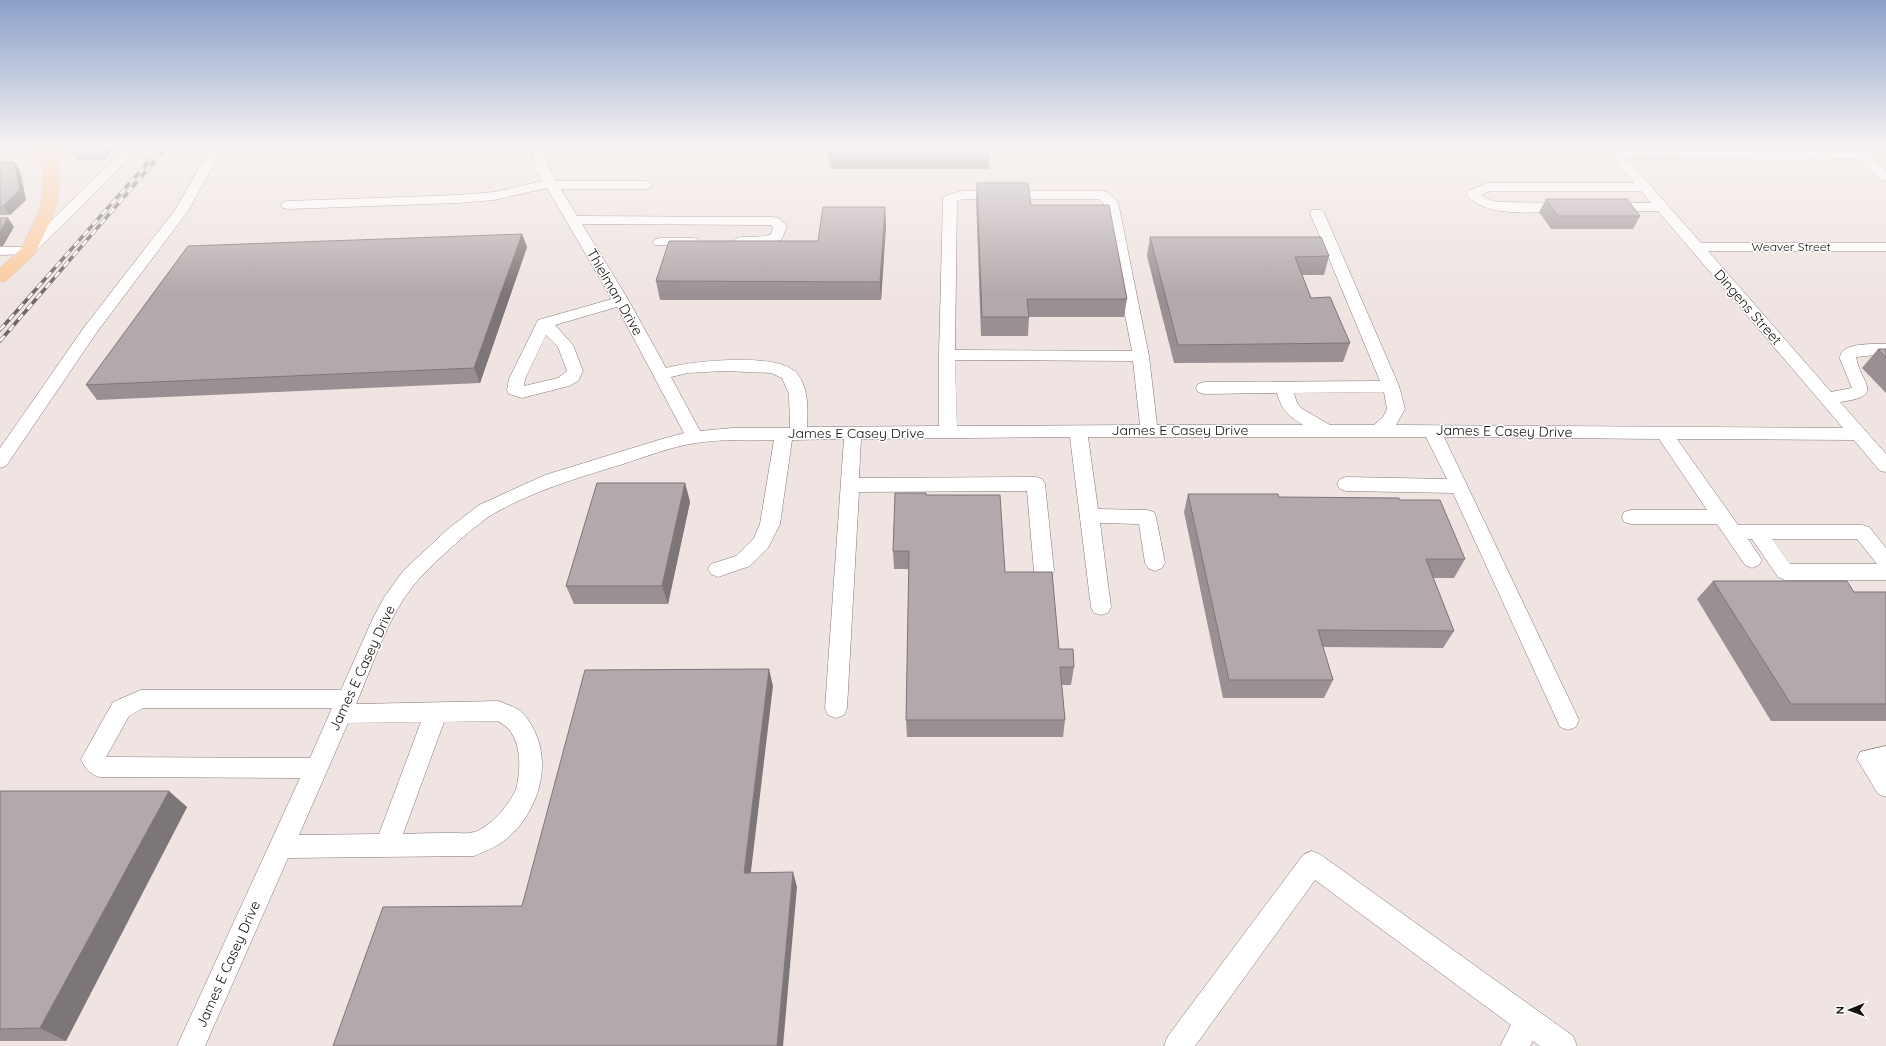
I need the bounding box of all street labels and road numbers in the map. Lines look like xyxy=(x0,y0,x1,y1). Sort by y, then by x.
street label: Weaver Street xyxy=(1751,239,1831,254)
street label: Thielman Drive xyxy=(583,245,647,339)
street label: Dingens Street xyxy=(1710,266,1786,349)
street label: James E Casey Drive xyxy=(1112,421,1249,439)
street label: James E Casey Drive xyxy=(1435,421,1573,441)
street label: James E Casey Drive xyxy=(788,424,925,442)
street label: James E Casey Drive xyxy=(325,602,399,734)
street label: James E Casey Drive xyxy=(192,898,264,1030)

